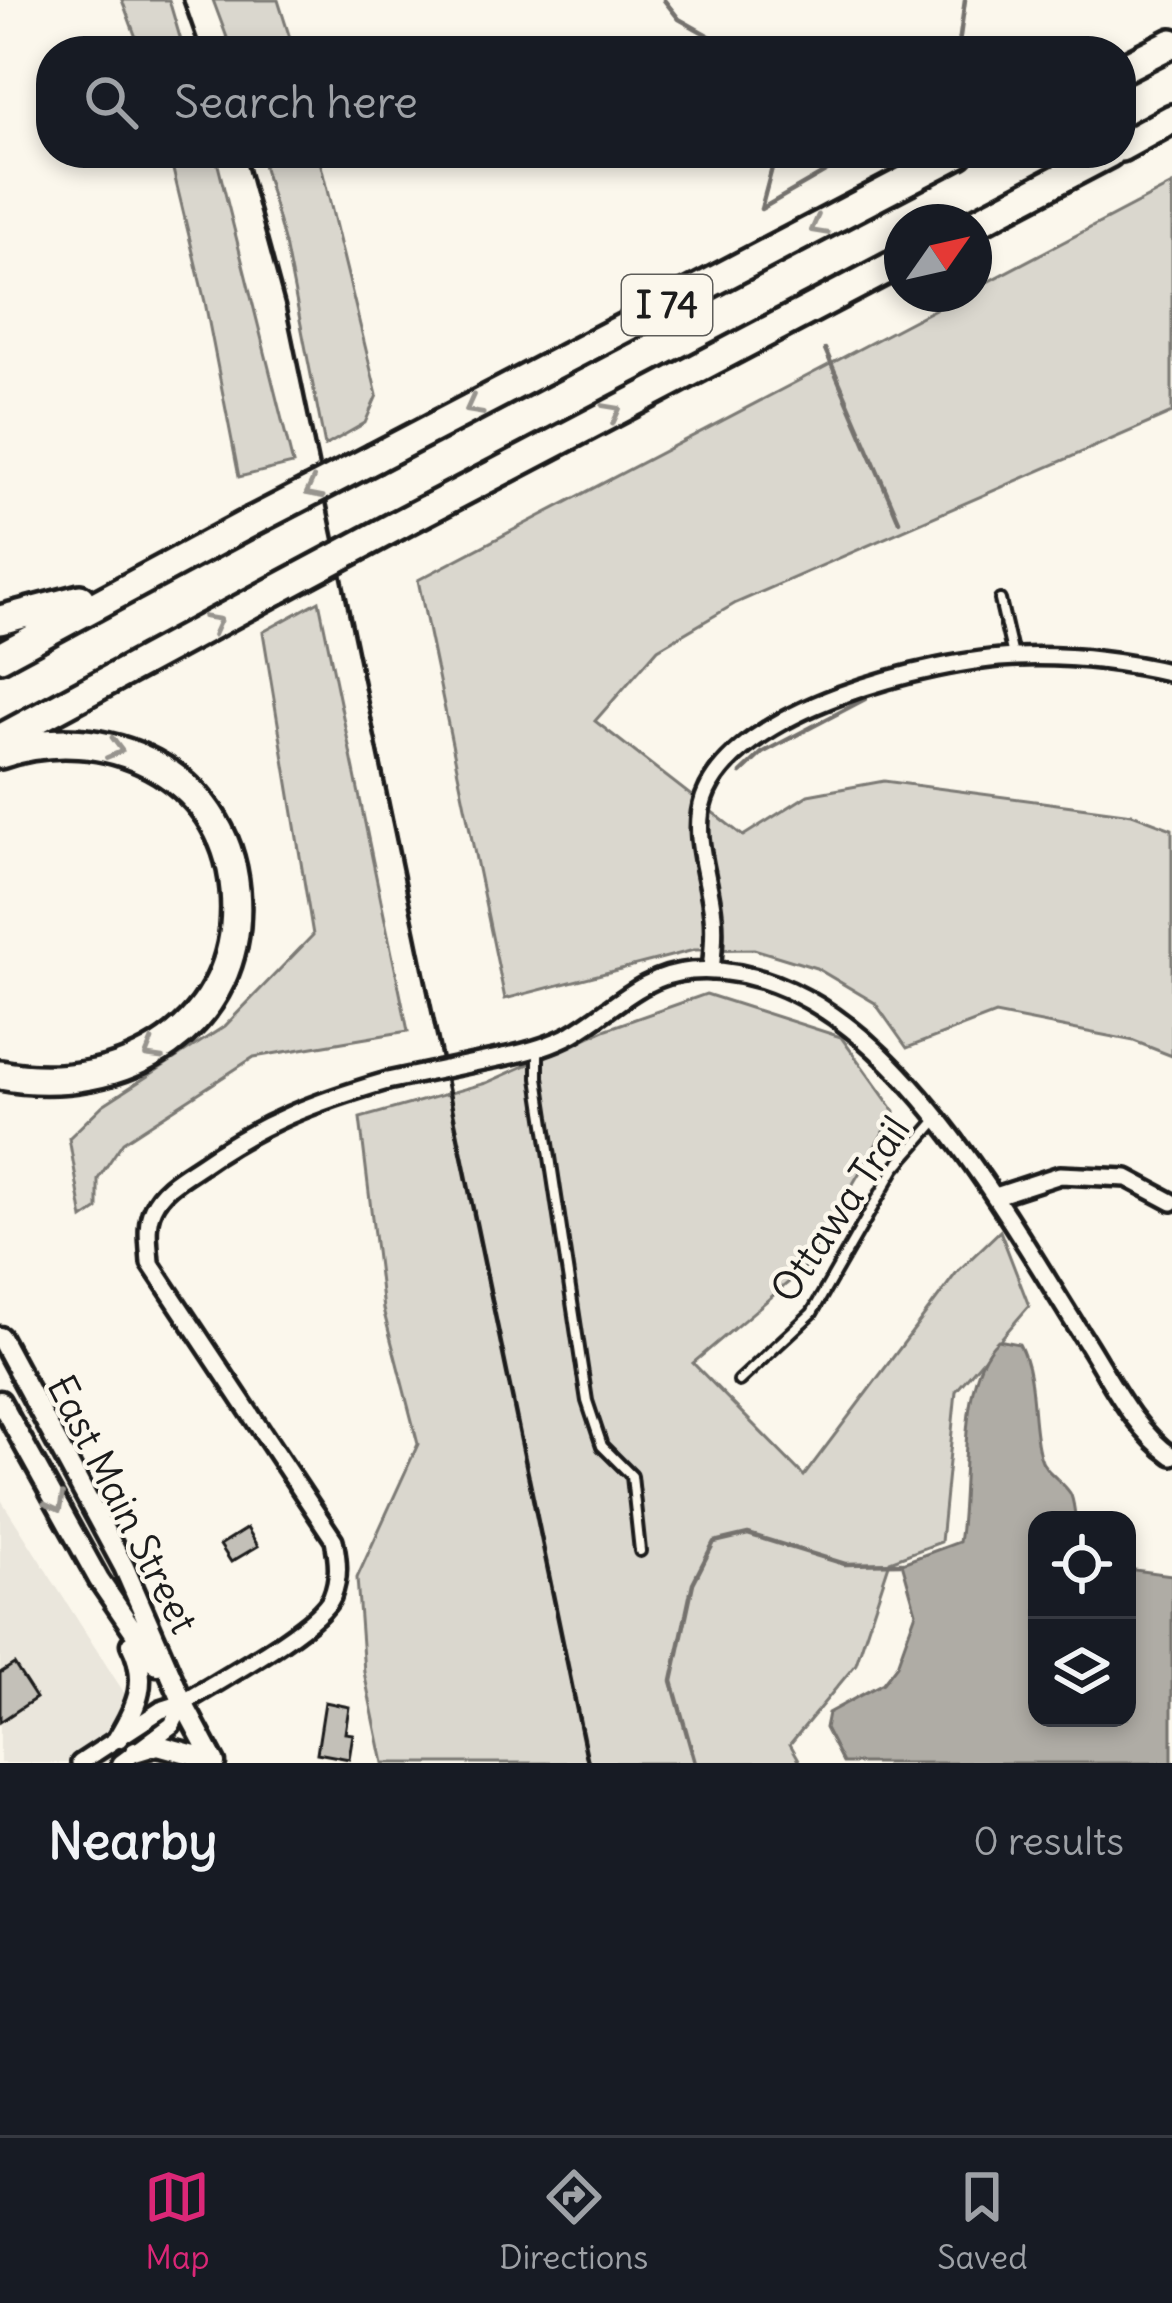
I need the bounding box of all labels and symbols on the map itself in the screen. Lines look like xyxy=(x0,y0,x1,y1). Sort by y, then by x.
north arrow xyxy=(884,204,992,312)
one-way arrow xyxy=(809,212,831,235)
road number: I 74 xyxy=(622,275,712,335)
one-way arrow xyxy=(464,393,485,416)
one-way arrow xyxy=(601,403,622,427)
one-way arrow xyxy=(304,475,326,498)
one-way arrow xyxy=(201,614,222,637)
one-way arrow xyxy=(104,734,125,759)
one-way arrow xyxy=(143,1038,165,1061)
street label: Ottawa Trail xyxy=(760,1107,921,1312)
street label: East Main Street xyxy=(36,1367,209,1641)
one-way arrow xyxy=(42,1492,65,1513)

